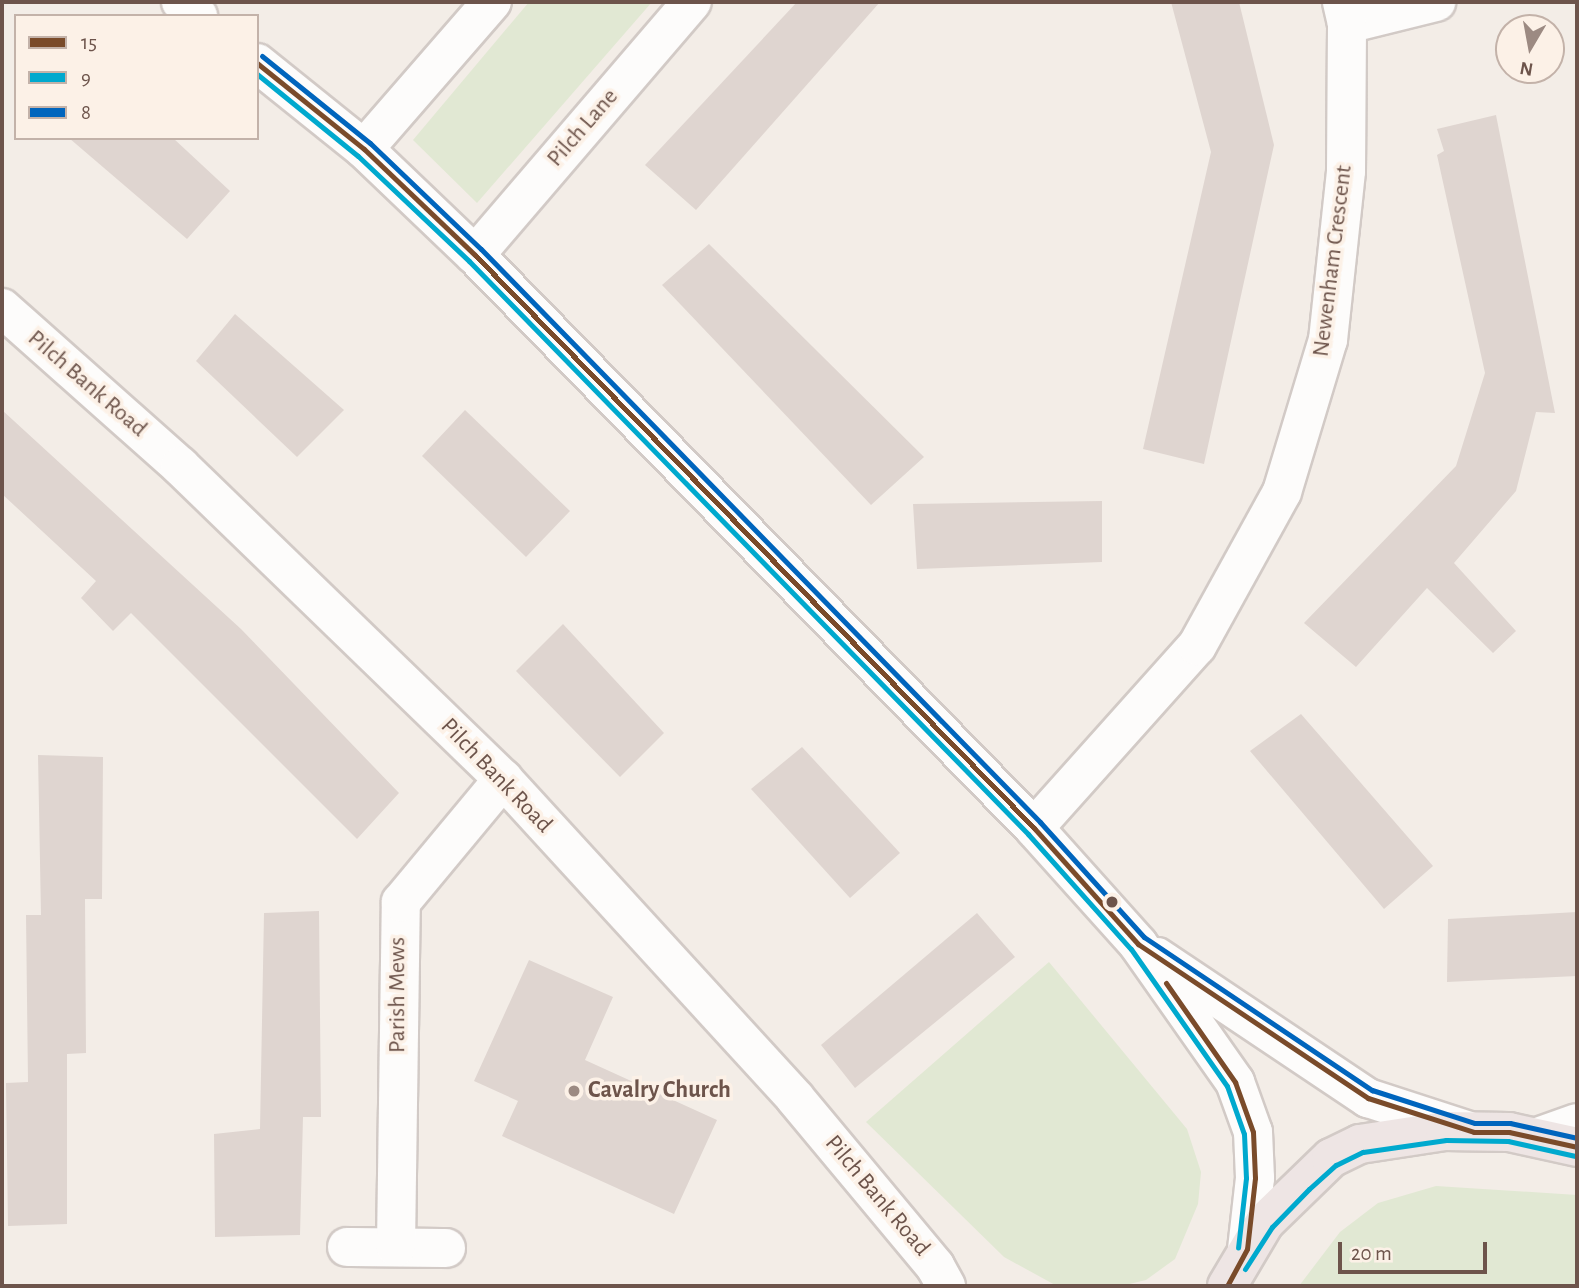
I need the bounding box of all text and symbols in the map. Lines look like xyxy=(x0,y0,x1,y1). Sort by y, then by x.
legend xyxy=(14,14,259,140)
north arrow xyxy=(1495,14,1565,84)
text: 15 xyxy=(81,32,97,53)
text: N xyxy=(1518,58,1535,79)
text: 9 xyxy=(81,67,91,88)
street label: Pilch Lane xyxy=(541,83,625,173)
text: 8 xyxy=(81,102,91,123)
street label: Newenham Crescent xyxy=(1307,164,1359,358)
street label: Pilch Bank Road xyxy=(21,324,153,444)
street label: Pilch Bank Road xyxy=(434,713,558,839)
unlabelled marker xyxy=(1105,895,1119,909)
street label: Parish Mews xyxy=(384,937,412,1053)
place label: Cavalry Church xyxy=(588,1077,731,1105)
marker: Cavalry Church xyxy=(566,1083,582,1099)
street label: Pilch Bank Road xyxy=(818,1130,936,1262)
scale bar xyxy=(1341,1228,1490,1272)
text: 20 m xyxy=(1351,1243,1392,1264)

